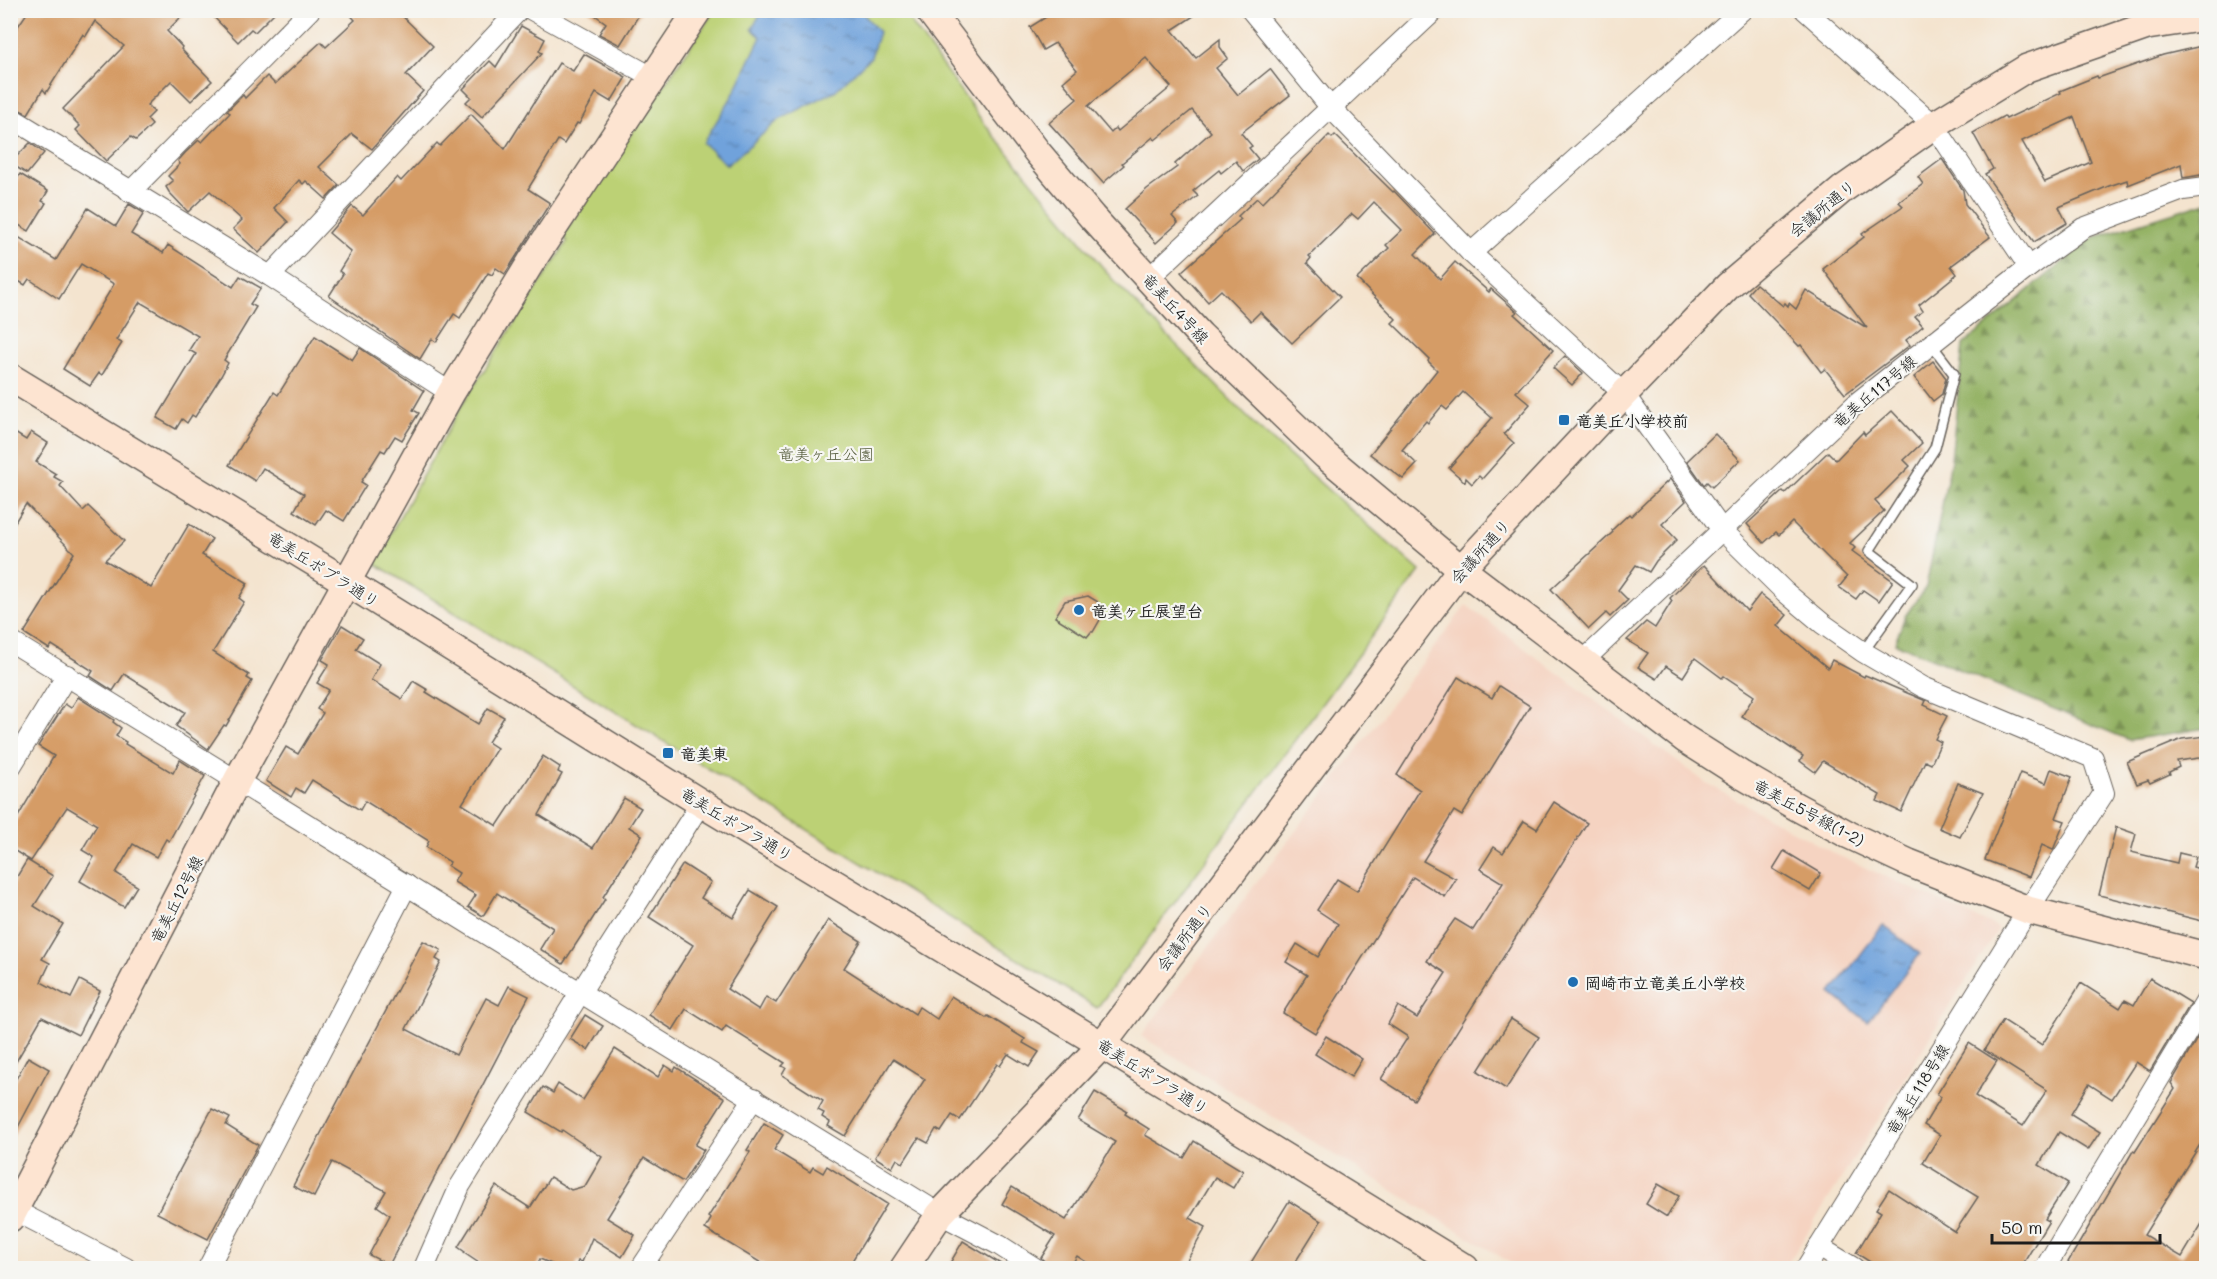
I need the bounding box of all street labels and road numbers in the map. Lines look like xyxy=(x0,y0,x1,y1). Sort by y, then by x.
street label: 会議所通り xyxy=(1784,175,1860,241)
street label: 竜美丘4号線 xyxy=(1138,268,1214,348)
street label: 竜美丘117号線 xyxy=(1828,350,1920,432)
street label: 会議所通り xyxy=(1445,514,1515,588)
street label: 竜美丘ポプラ通り xyxy=(264,526,384,612)
street label: 竜美丘5号線(1-2) xyxy=(1750,774,1868,850)
street label: 竜美丘ポプラ通り xyxy=(677,782,797,866)
street label: 竜美丘12号線 xyxy=(145,851,207,947)
street label: 会議所通り xyxy=(1152,899,1216,975)
street label: 竜美丘ポプラ通り xyxy=(1093,1033,1213,1119)
street label: 竜美丘118号線 xyxy=(1881,1039,1953,1139)

